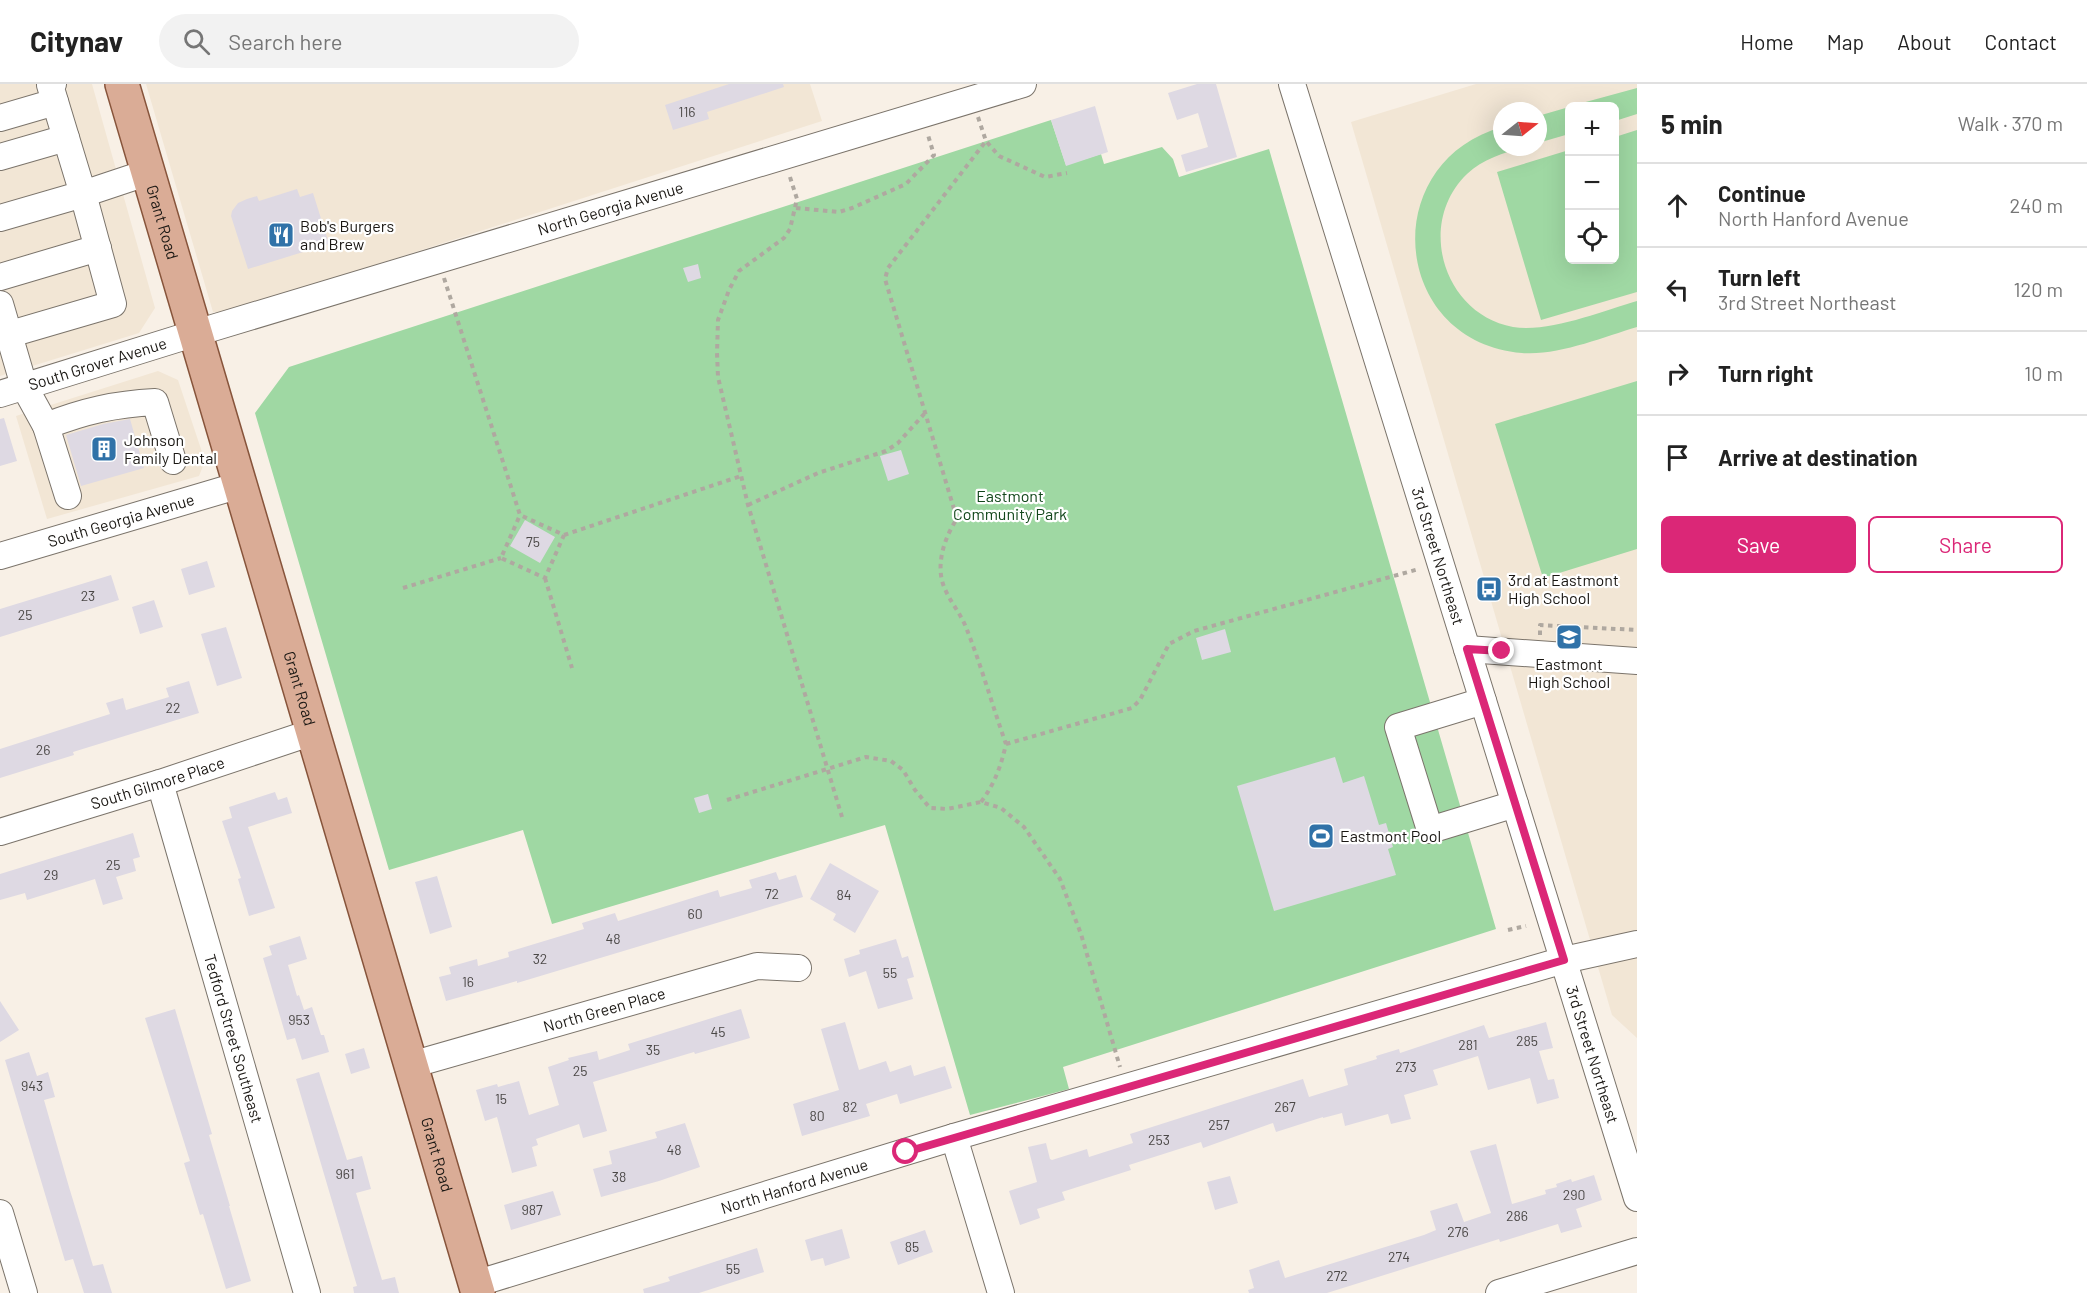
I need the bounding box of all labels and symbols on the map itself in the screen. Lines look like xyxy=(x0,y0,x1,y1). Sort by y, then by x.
north arrow xyxy=(1493,102,1547,156)
house number: 116 xyxy=(678,103,696,120)
street label: North Georgia Avenue xyxy=(535,177,685,239)
street label: Grant Road xyxy=(143,182,183,262)
place label: Bob's Burgers and Brew xyxy=(300,216,394,253)
restaurant icon: Bob's Burgers and Brew xyxy=(266,220,296,250)
street label: South Grover Avenue xyxy=(26,333,169,394)
place label: Johnson Family Dental xyxy=(124,430,217,467)
building icon: Johnson Family Dental xyxy=(89,434,119,464)
street label: 3rd Street Northeast xyxy=(1408,485,1469,627)
park label: Eastmont Community Park xyxy=(953,486,1067,523)
street label: South Georgia Avenue xyxy=(45,489,196,550)
house number: 75 xyxy=(526,533,540,550)
place label: 3rd at Eastmont High School xyxy=(1508,570,1619,607)
bus stop icon: 3rd at Eastmont High School xyxy=(1474,574,1504,604)
house number: 23 xyxy=(81,587,95,604)
house number: 25 xyxy=(18,606,32,623)
school or university icon: Eastmont High School xyxy=(1554,622,1584,652)
route end xyxy=(1488,637,1514,663)
street label: Grant Road xyxy=(280,649,320,728)
place label: Eastmont High School xyxy=(1528,654,1610,691)
house number: 22 xyxy=(165,699,181,716)
house number: 26 xyxy=(36,741,50,758)
street label: South Gilmore Place xyxy=(88,752,227,813)
sports icon: Eastmont Pool xyxy=(1306,821,1336,851)
place label: Eastmont Pool xyxy=(1340,826,1441,845)
house number: 25 xyxy=(106,856,120,873)
house number: 29 xyxy=(44,866,58,883)
house number: 72 xyxy=(765,885,779,902)
house number: 84 xyxy=(836,886,852,903)
house number: 60 xyxy=(687,905,703,922)
house number: 48 xyxy=(605,930,621,947)
house number: 32 xyxy=(533,950,547,967)
street label: Tedford Street Southeast xyxy=(201,952,267,1125)
house number: 55 xyxy=(883,964,897,981)
house number: 16 xyxy=(462,973,474,990)
street label: North Green Place xyxy=(541,983,667,1036)
street label: 3rd Street Northeast xyxy=(1563,983,1623,1125)
house number: 953 xyxy=(288,1011,310,1028)
house number: 45 xyxy=(711,1023,725,1040)
house number: 285 xyxy=(1516,1032,1538,1049)
house number: 281 xyxy=(1458,1036,1478,1053)
house number: 35 xyxy=(646,1041,660,1058)
house number: 273 xyxy=(1395,1058,1417,1075)
house number: 25 xyxy=(573,1062,587,1079)
house number: 943 xyxy=(21,1077,43,1094)
house number: 15 xyxy=(495,1090,507,1107)
house number: 82 xyxy=(843,1098,857,1115)
house number: 267 xyxy=(1274,1098,1296,1115)
house number: 80 xyxy=(809,1107,825,1124)
street label: Grant Road xyxy=(418,1115,458,1194)
house number: 257 xyxy=(1208,1116,1230,1133)
house number: 253 xyxy=(1148,1131,1170,1148)
route start xyxy=(892,1138,918,1164)
house number: 48 xyxy=(666,1141,682,1158)
street label: North Hanford Avenue xyxy=(718,1154,870,1217)
house number: 961 xyxy=(335,1165,355,1182)
house number: 38 xyxy=(612,1168,626,1185)
house number: 290 xyxy=(1563,1186,1585,1203)
house number: 987 xyxy=(521,1201,543,1218)
house number: 286 xyxy=(1506,1207,1528,1224)
house number: 276 xyxy=(1447,1223,1469,1240)
house number: 85 xyxy=(905,1238,919,1255)
house number: 274 xyxy=(1388,1248,1410,1265)
house number: 55 xyxy=(726,1260,740,1277)
house number: 272 xyxy=(1326,1267,1348,1284)

